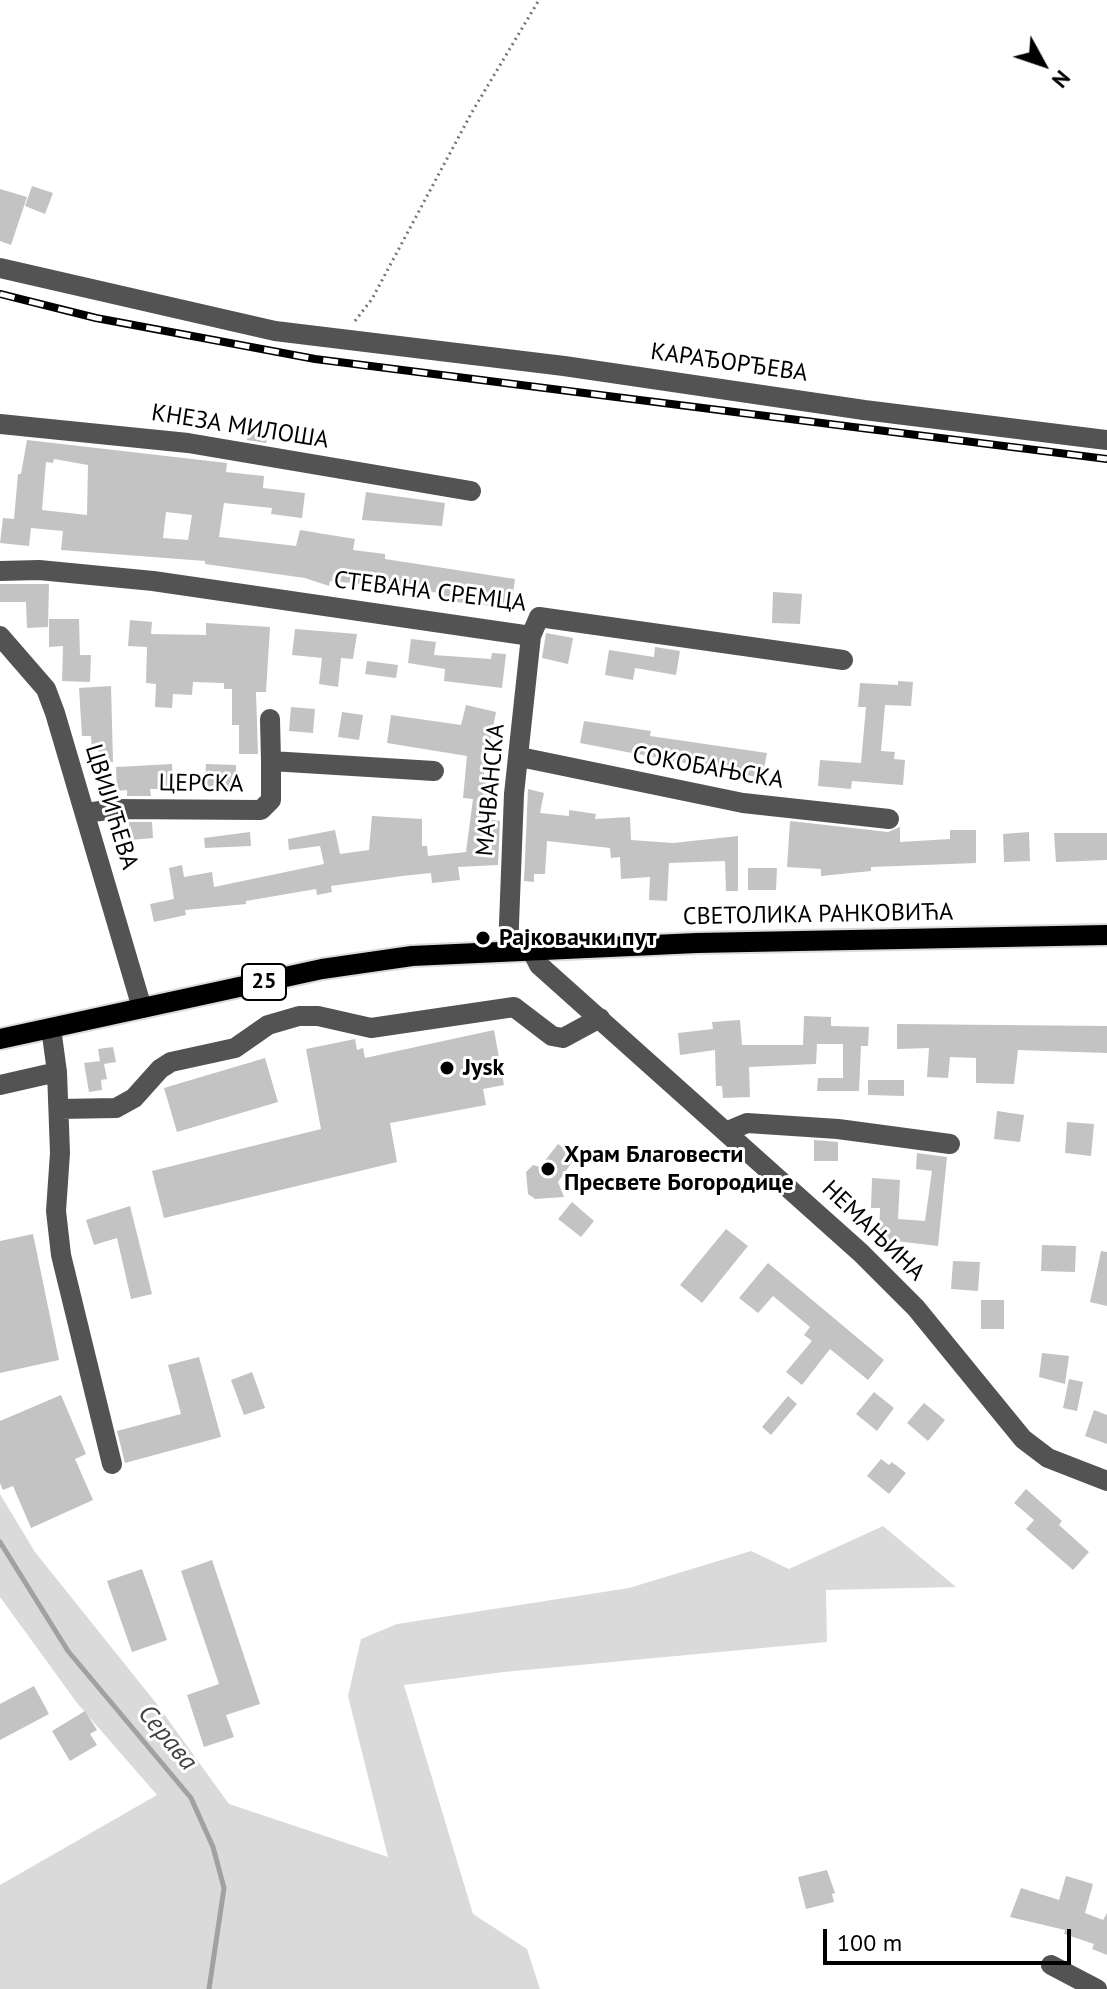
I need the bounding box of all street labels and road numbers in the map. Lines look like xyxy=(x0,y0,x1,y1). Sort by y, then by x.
street label: КАРАЂОРЂЕВА xyxy=(649,338,809,388)
street label: КНЕЗА МИЛОША xyxy=(149,399,331,455)
street label: СТЕВАНА СРЕМЦА xyxy=(332,566,528,618)
street label: МАЧВАНСКА xyxy=(471,723,511,857)
street label: ЦВИЈИЋЕВА xyxy=(78,741,144,873)
street label: СОКОБАЊСКА xyxy=(630,741,786,795)
street label: ЦЕРСКА xyxy=(158,769,244,799)
street label: СВЕТОЛИКА РАНКОВИЋА xyxy=(683,898,953,932)
road number: 25 xyxy=(242,964,286,1000)
street label: НЕМАЊИНА xyxy=(816,1175,930,1287)

